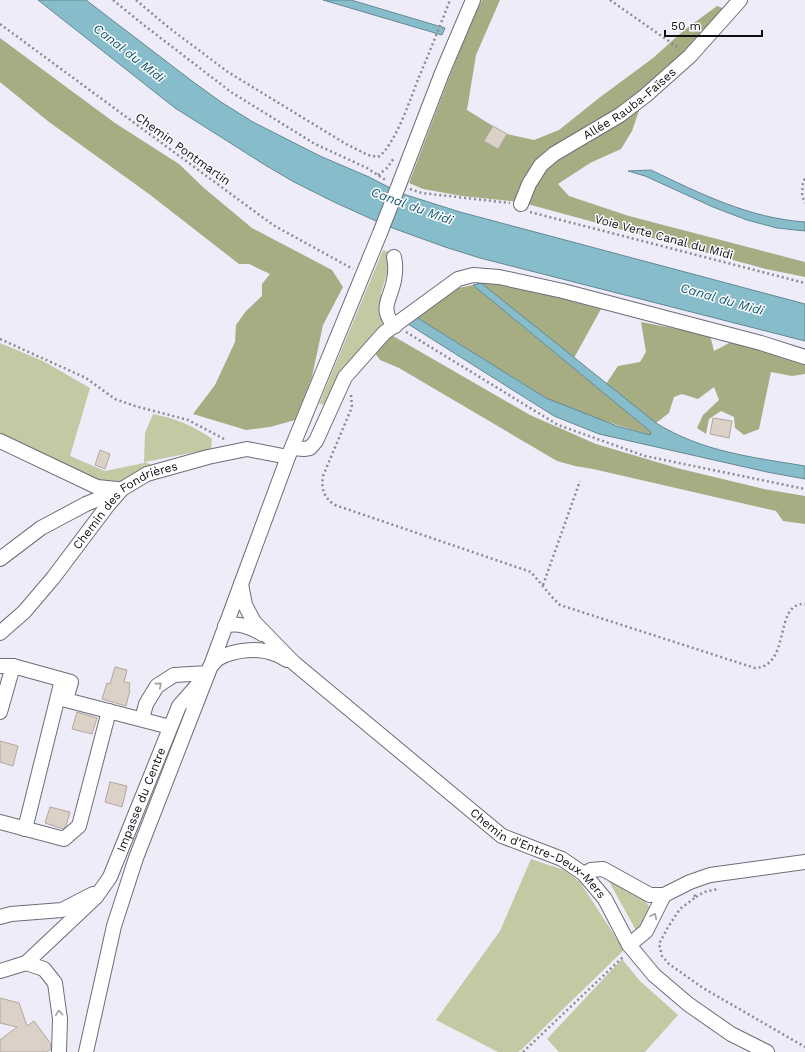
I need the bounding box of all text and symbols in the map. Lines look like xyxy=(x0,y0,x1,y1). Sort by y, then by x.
scale bar xyxy=(665,12,762,38)
text: 50 m xyxy=(671,19,701,33)
water label: Canal du Midi xyxy=(90,21,168,86)
street label: Allée Rauba-Faïses xyxy=(581,65,679,142)
street label: Chemin Pontmartin xyxy=(133,110,233,188)
water label: Canal du Midi xyxy=(369,184,456,228)
street label: Voie Verte Canal du Midi xyxy=(593,212,735,262)
water label: Canal du Midi xyxy=(679,280,766,318)
street label: Chemin des Fondrières xyxy=(70,459,179,552)
one-way arrow xyxy=(155,683,162,690)
street label: Impasse du Centre xyxy=(114,745,169,854)
street label: Chemin d'Entre-Deux-Mers xyxy=(467,805,608,901)
one-way arrow xyxy=(649,913,657,920)
one-way arrow xyxy=(55,1010,64,1016)

